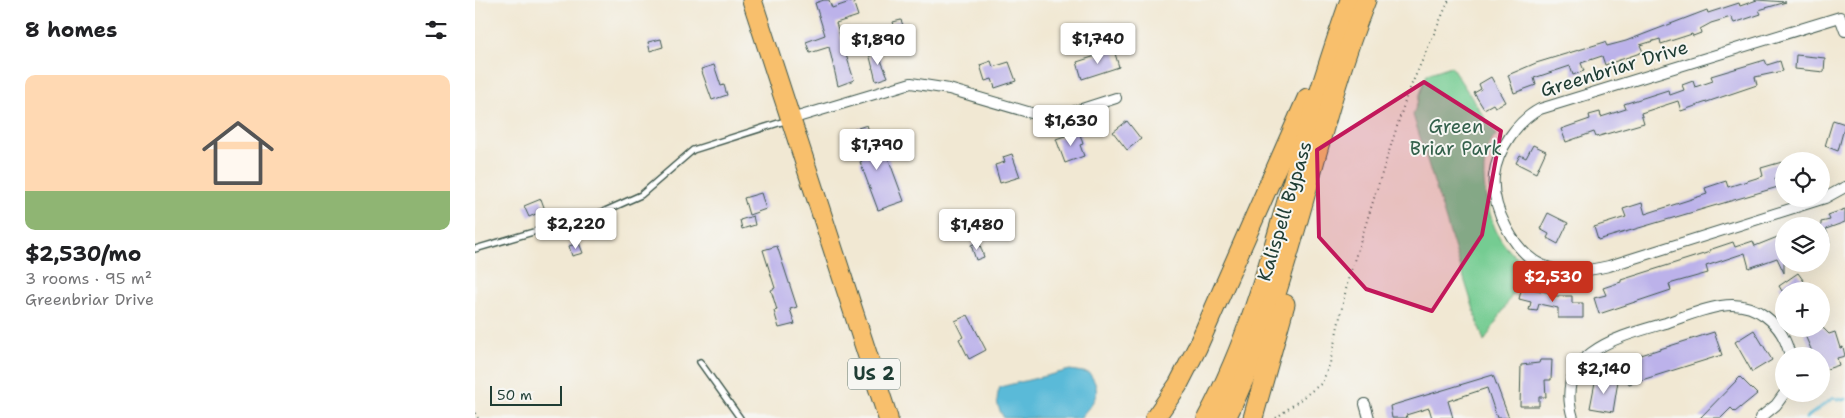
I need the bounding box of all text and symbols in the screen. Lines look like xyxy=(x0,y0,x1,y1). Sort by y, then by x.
text: 8 homes xyxy=(25,16,117,44)
icon: filters xyxy=(422,16,450,44)
pin: $1,740 xyxy=(1057,22,1139,65)
pin: $1,890 xyxy=(837,23,919,66)
text: $1,740 xyxy=(1071,28,1125,49)
text: $1,890 xyxy=(851,29,905,50)
street label: Greenbriar Drive xyxy=(1537,34,1691,103)
pin: $1,630 xyxy=(1030,104,1112,147)
icon: home xyxy=(193,108,283,198)
text: $1,630 xyxy=(1044,110,1098,131)
park label: Green Briar Park xyxy=(1410,114,1502,161)
pin: $1,790 xyxy=(836,128,918,171)
text: $1,790 xyxy=(850,134,904,155)
street label: Kalispell Bypass xyxy=(1251,138,1318,284)
map controls xyxy=(1775,152,1830,402)
button: locate xyxy=(1775,152,1830,207)
pin: $2,220 xyxy=(535,208,617,250)
pin: $1,480 xyxy=(936,208,1018,251)
text: $2,220 xyxy=(546,213,606,234)
text: $1,480 xyxy=(950,214,1004,235)
button: layers xyxy=(1775,217,1830,272)
text: $2,530/mo xyxy=(25,240,141,268)
pin: $2,530 xyxy=(1512,260,1594,303)
text: $2,530 xyxy=(1524,266,1582,287)
text: 3 rooms · 95 m² xyxy=(25,268,152,289)
button: + xyxy=(1775,282,1830,337)
text: Greenbriar Drive xyxy=(25,289,154,310)
button: − xyxy=(1775,347,1830,402)
pin: $2,140 xyxy=(1563,352,1645,395)
road number: US 2 xyxy=(848,358,900,389)
text: $2,140 xyxy=(1577,358,1631,379)
scale bar xyxy=(490,383,563,406)
text: 50 m xyxy=(497,386,532,404)

